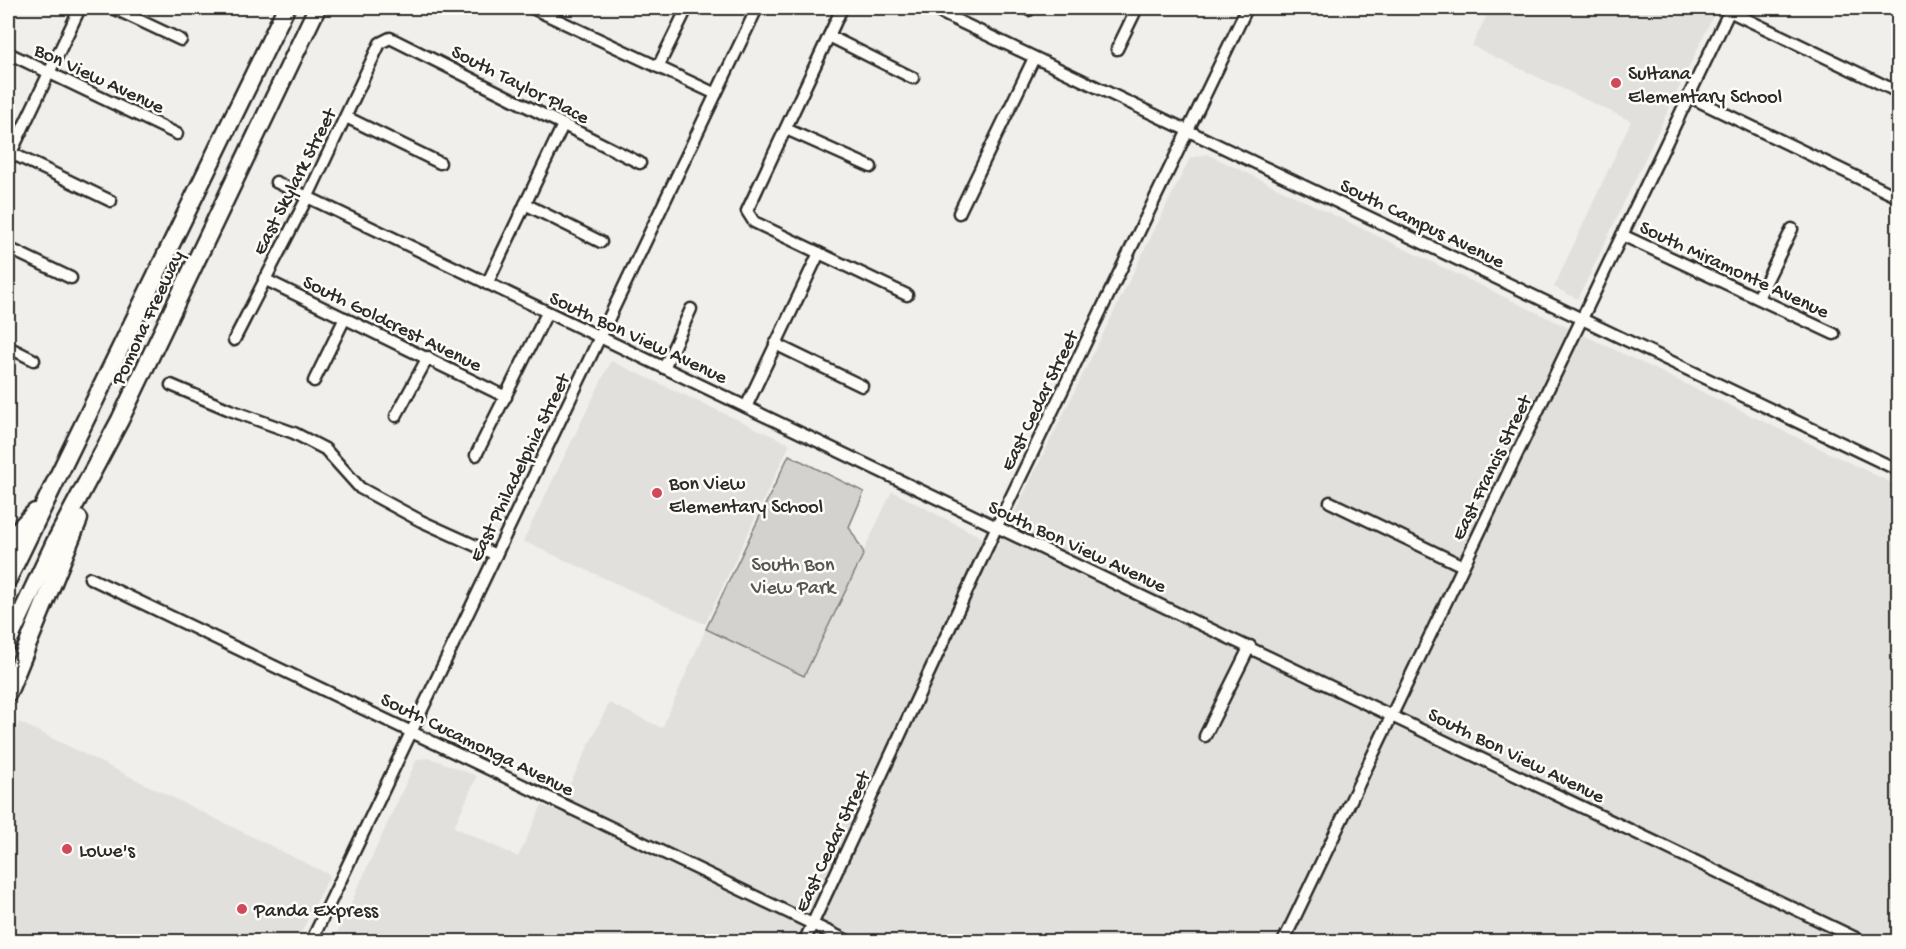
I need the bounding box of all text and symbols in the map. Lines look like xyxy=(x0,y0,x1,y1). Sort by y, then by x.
street label: Bon View Avenue xyxy=(29,40,168,121)
street label: South Taylor Place xyxy=(447,41,593,131)
place label: Sultana Elementary School xyxy=(1628,64,1782,110)
marker: Sultana Elementary School xyxy=(1609,76,1623,90)
street label: East Skylark Street xyxy=(249,104,344,260)
street label: South Campus Avenue xyxy=(1335,175,1508,275)
street label: South Miramonte Avenue xyxy=(1635,217,1833,326)
street label: Pomona Freeway xyxy=(108,247,190,390)
street label: South Goldcrest Avenue xyxy=(298,272,485,379)
street label: South Bon View Avenue xyxy=(545,288,731,391)
street label: East Cedar Street xyxy=(997,326,1086,475)
street label: East Philadelphia Street xyxy=(466,369,577,566)
street label: East Francis Street xyxy=(1448,391,1539,545)
place label: Bon View Elementary School xyxy=(668,474,823,520)
marker: Bon View Elementary School xyxy=(650,486,664,500)
street label: South Bon View Avenue xyxy=(984,497,1170,600)
park label: South Bon View Park xyxy=(750,555,837,601)
street label: South Cucamonga Avenue xyxy=(376,689,577,803)
street label: South Bon View Avenue xyxy=(1423,704,1608,810)
street label: East Cedar Street xyxy=(791,767,878,917)
place label: Lowe's xyxy=(79,841,136,864)
marker: Lowe's xyxy=(60,842,74,856)
place label: Panda Express xyxy=(253,901,379,924)
marker: Panda Express xyxy=(235,902,249,916)

